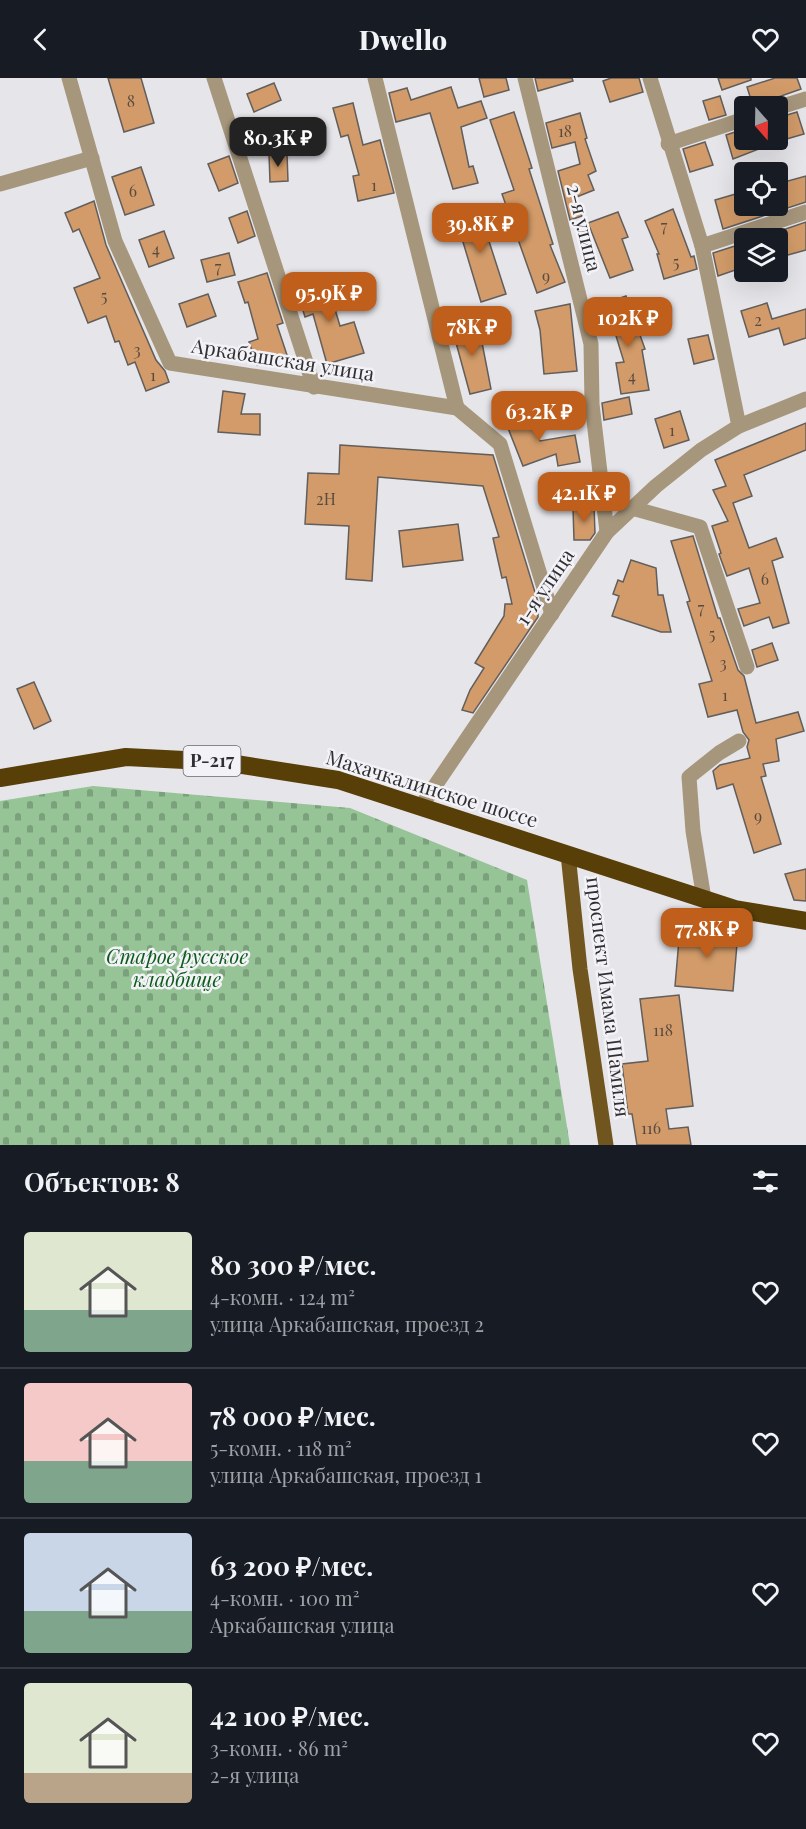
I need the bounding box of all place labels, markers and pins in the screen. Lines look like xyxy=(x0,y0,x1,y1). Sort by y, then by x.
pin: 80.3K ₽ xyxy=(223,117,333,168)
pin: 39.8K ₽ xyxy=(425,203,535,254)
pin: 95.9K ₽ xyxy=(274,272,384,323)
pin: 102K ₽ xyxy=(579,297,677,348)
pin: 78K ₽ xyxy=(430,306,514,357)
pin: 63.2K ₽ xyxy=(484,391,594,442)
pin: 42.1K ₽ xyxy=(529,472,639,523)
pin: 77.8K ₽ xyxy=(652,908,762,959)

